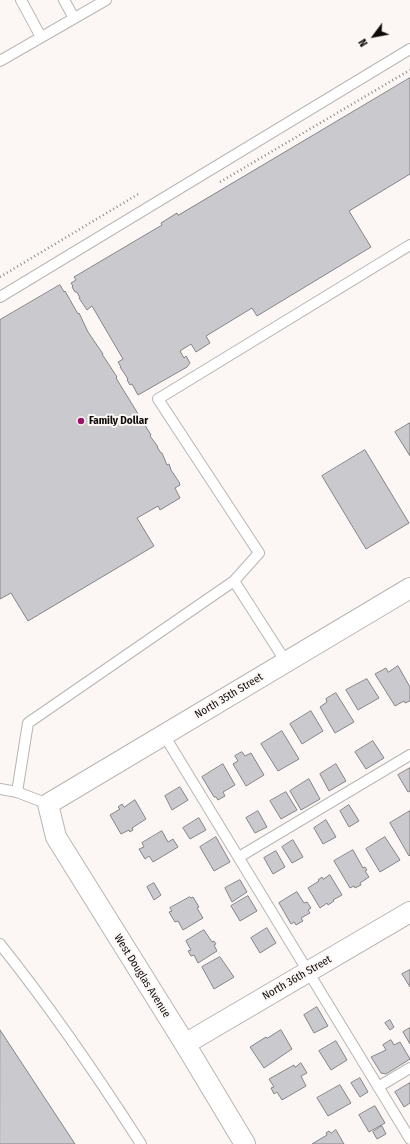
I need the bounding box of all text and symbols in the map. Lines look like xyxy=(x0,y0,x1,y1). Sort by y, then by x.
north arrow xyxy=(354,16,394,56)
text: N xyxy=(356,36,371,49)
place label: Family Dollar xyxy=(89,414,148,428)
marker: Family Dollar xyxy=(76,416,86,426)
street label: North 35th Street xyxy=(192,670,266,722)
street label: West Douglas Avenue xyxy=(111,932,173,1020)
street label: North 36th Street xyxy=(260,953,334,1003)

